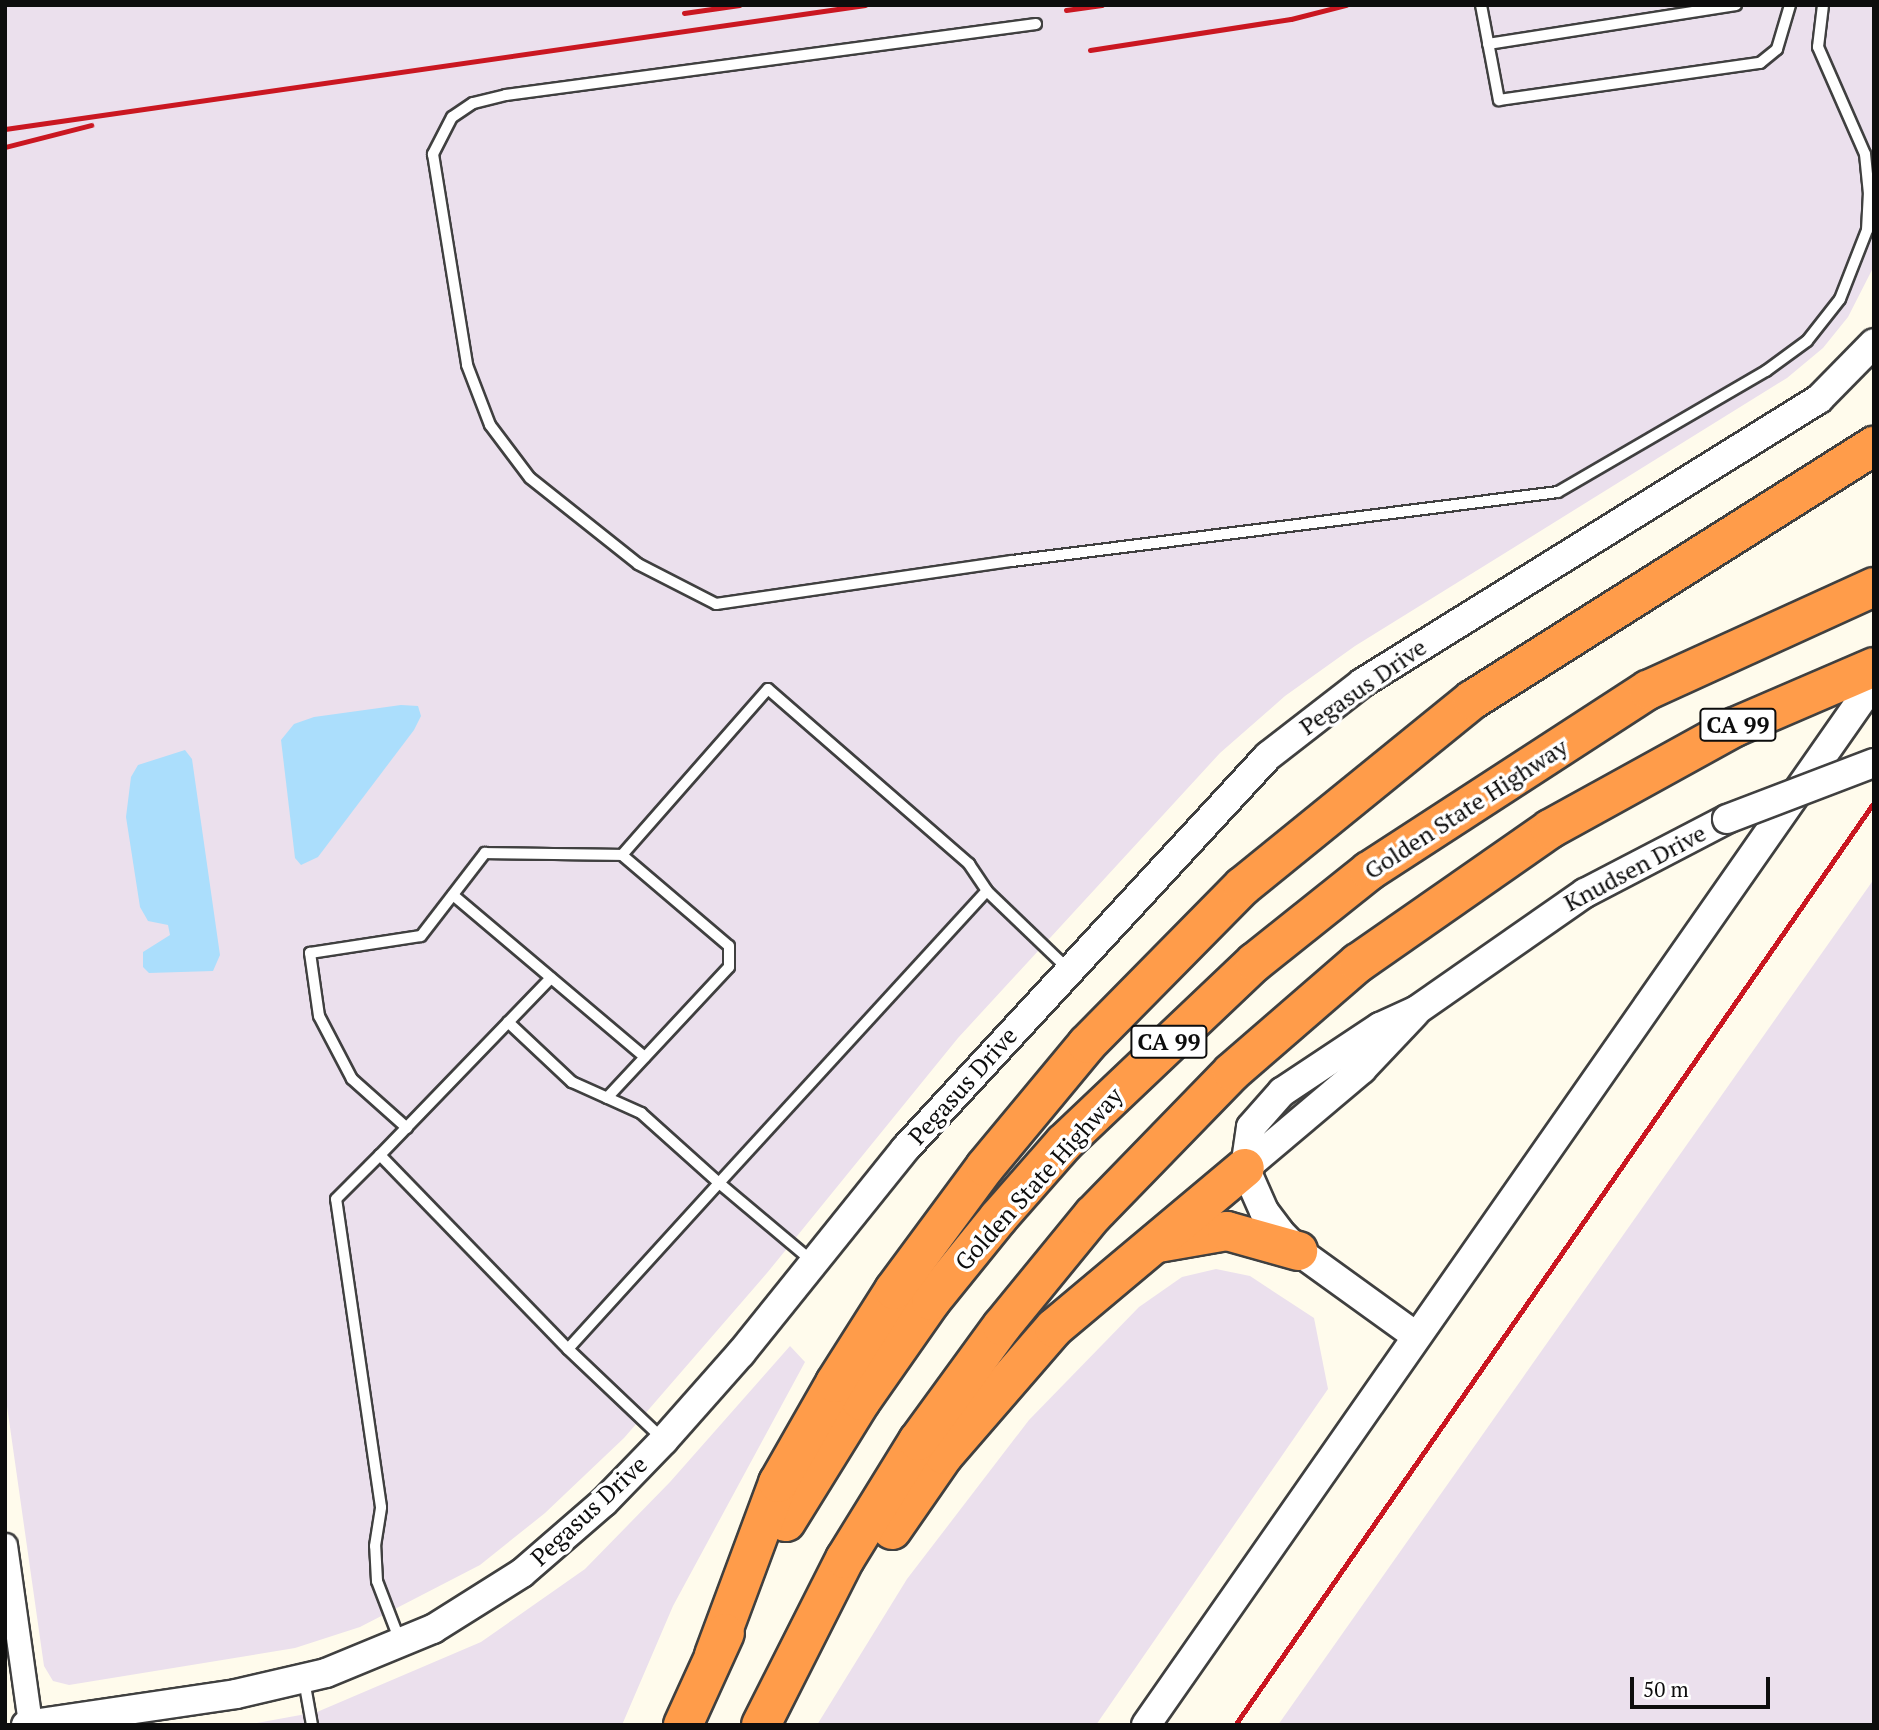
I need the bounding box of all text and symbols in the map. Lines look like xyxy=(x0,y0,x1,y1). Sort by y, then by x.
street label: Pegasus Drive xyxy=(1294,633,1432,741)
road number: CA 99 xyxy=(1698,706,1778,744)
street label: Golden State Highway xyxy=(1359,733,1573,885)
street label: Knudsen Drive xyxy=(1559,819,1711,917)
street label: Pegasus Drive xyxy=(903,1021,1023,1151)
road number: CA 99 xyxy=(1129,1023,1209,1062)
street label: Golden State Highway xyxy=(949,1082,1129,1276)
street label: Pegasus Drive xyxy=(525,1450,653,1572)
scale bar xyxy=(1634,1664,1774,1708)
text: 50 m xyxy=(1643,1675,1689,1703)

